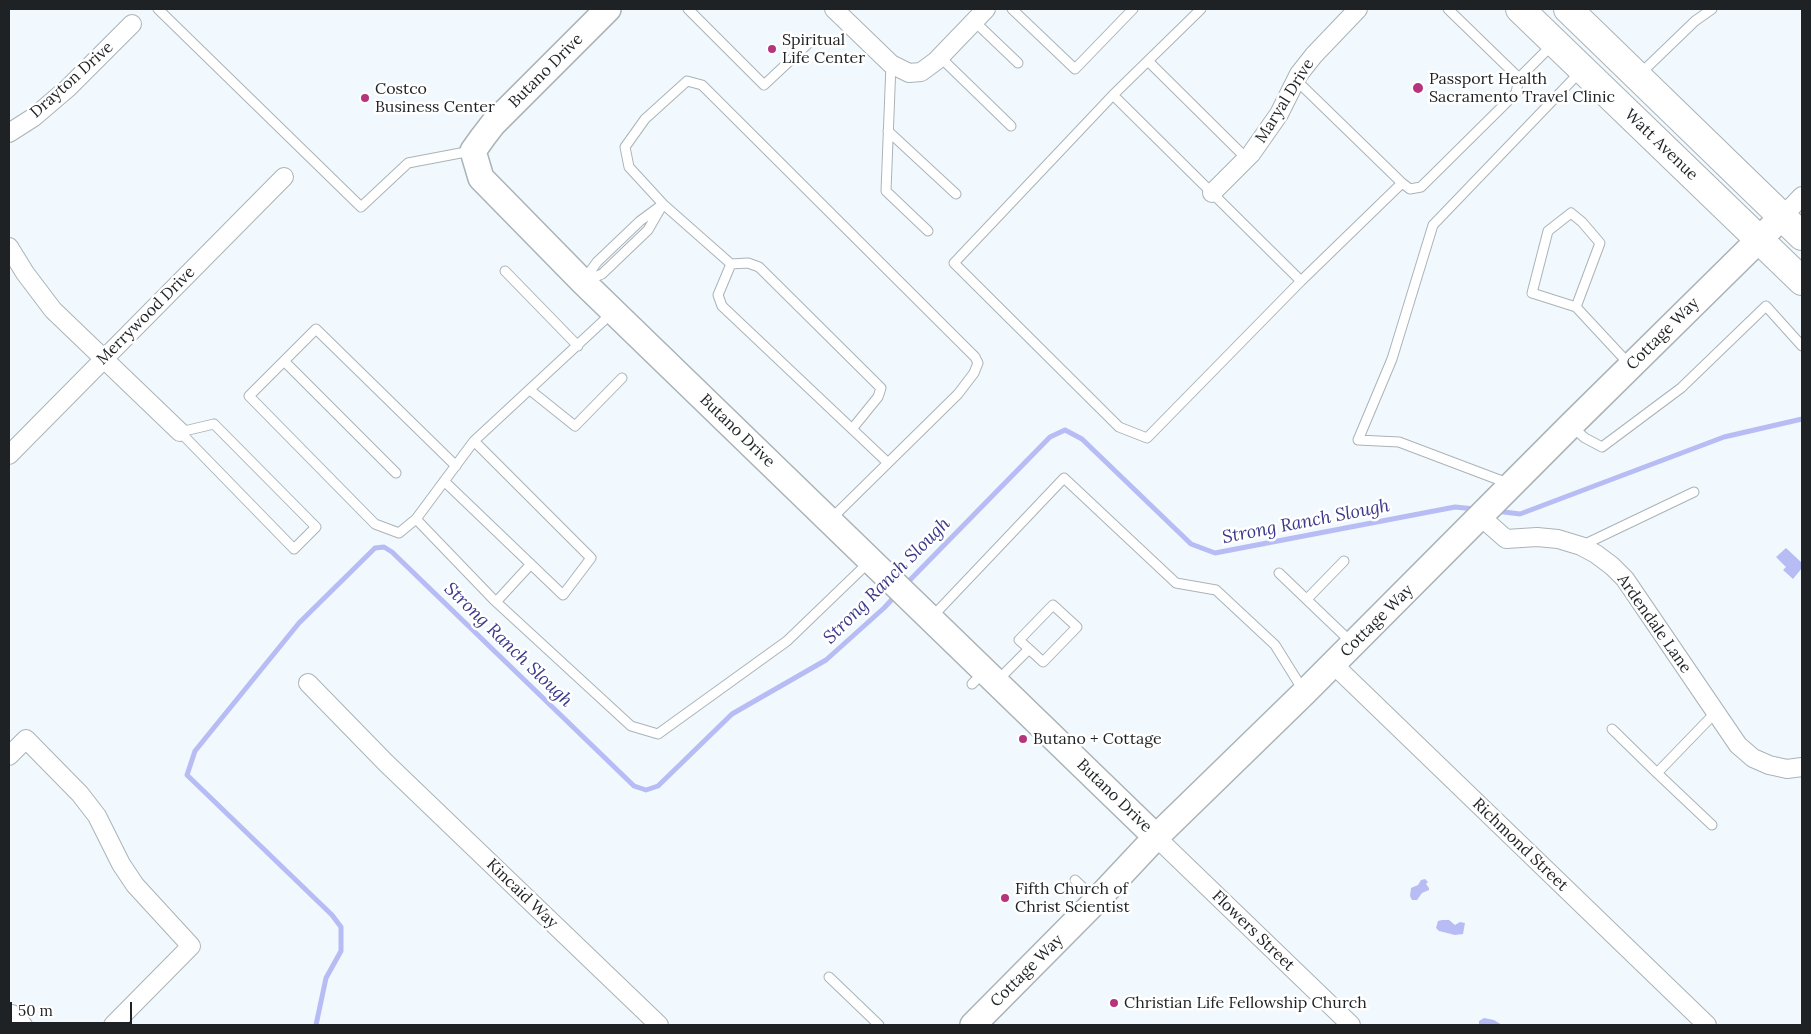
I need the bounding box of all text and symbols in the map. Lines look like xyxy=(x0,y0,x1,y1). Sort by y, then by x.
street label: Butano Drive xyxy=(505,30,587,112)
place label: Spiritual Life Center xyxy=(782,30,865,68)
street label: Drayton Drive xyxy=(27,38,117,122)
marker: Spiritual Life Center xyxy=(766,43,778,55)
street label: Maryal Drive xyxy=(1252,55,1318,147)
place label: Passport Health Sacramento Travel Clinic xyxy=(1429,69,1615,107)
place label: Costco Business Center xyxy=(375,79,495,117)
marker: Passport Health Sacramento Travel Clinic xyxy=(1411,81,1425,95)
marker: Costco Business Center xyxy=(359,92,371,104)
street label: Watt Avenue xyxy=(1620,105,1702,185)
street label: Merrywood Drive xyxy=(93,263,199,369)
street label: Cottage Way xyxy=(1623,294,1703,374)
street label: Butano Drive xyxy=(695,390,779,472)
water label: Strong Ranch Slough xyxy=(1221,495,1391,549)
water label: Strong Ranch Slough xyxy=(819,513,955,649)
street label: Ardendale Lane xyxy=(1613,571,1695,677)
water label: Strong Ranch Slough xyxy=(439,578,577,712)
street label: Cottage Way xyxy=(1337,581,1417,661)
place label: Butano + Cottage xyxy=(1033,729,1162,749)
marker: Butano + Cottage xyxy=(1017,733,1029,745)
street label: Butano Drive xyxy=(1072,755,1156,837)
street label: Richmond Street xyxy=(1468,795,1572,895)
street label: Kincaid Way xyxy=(482,855,562,933)
place label: Fifth Church of Christ Scientist xyxy=(1015,879,1130,917)
street label: Flowers Street xyxy=(1208,887,1298,975)
marker: Fifth Church of Christ Scientist xyxy=(999,892,1011,904)
street label: Cottage Way xyxy=(987,931,1067,1011)
scale bar xyxy=(12,992,135,1024)
place label: Christian Life Fellowship Church xyxy=(1124,993,1367,1013)
marker: Christian Life Fellowship Church xyxy=(1108,997,1120,1009)
text: 50 m xyxy=(18,1001,53,1020)

